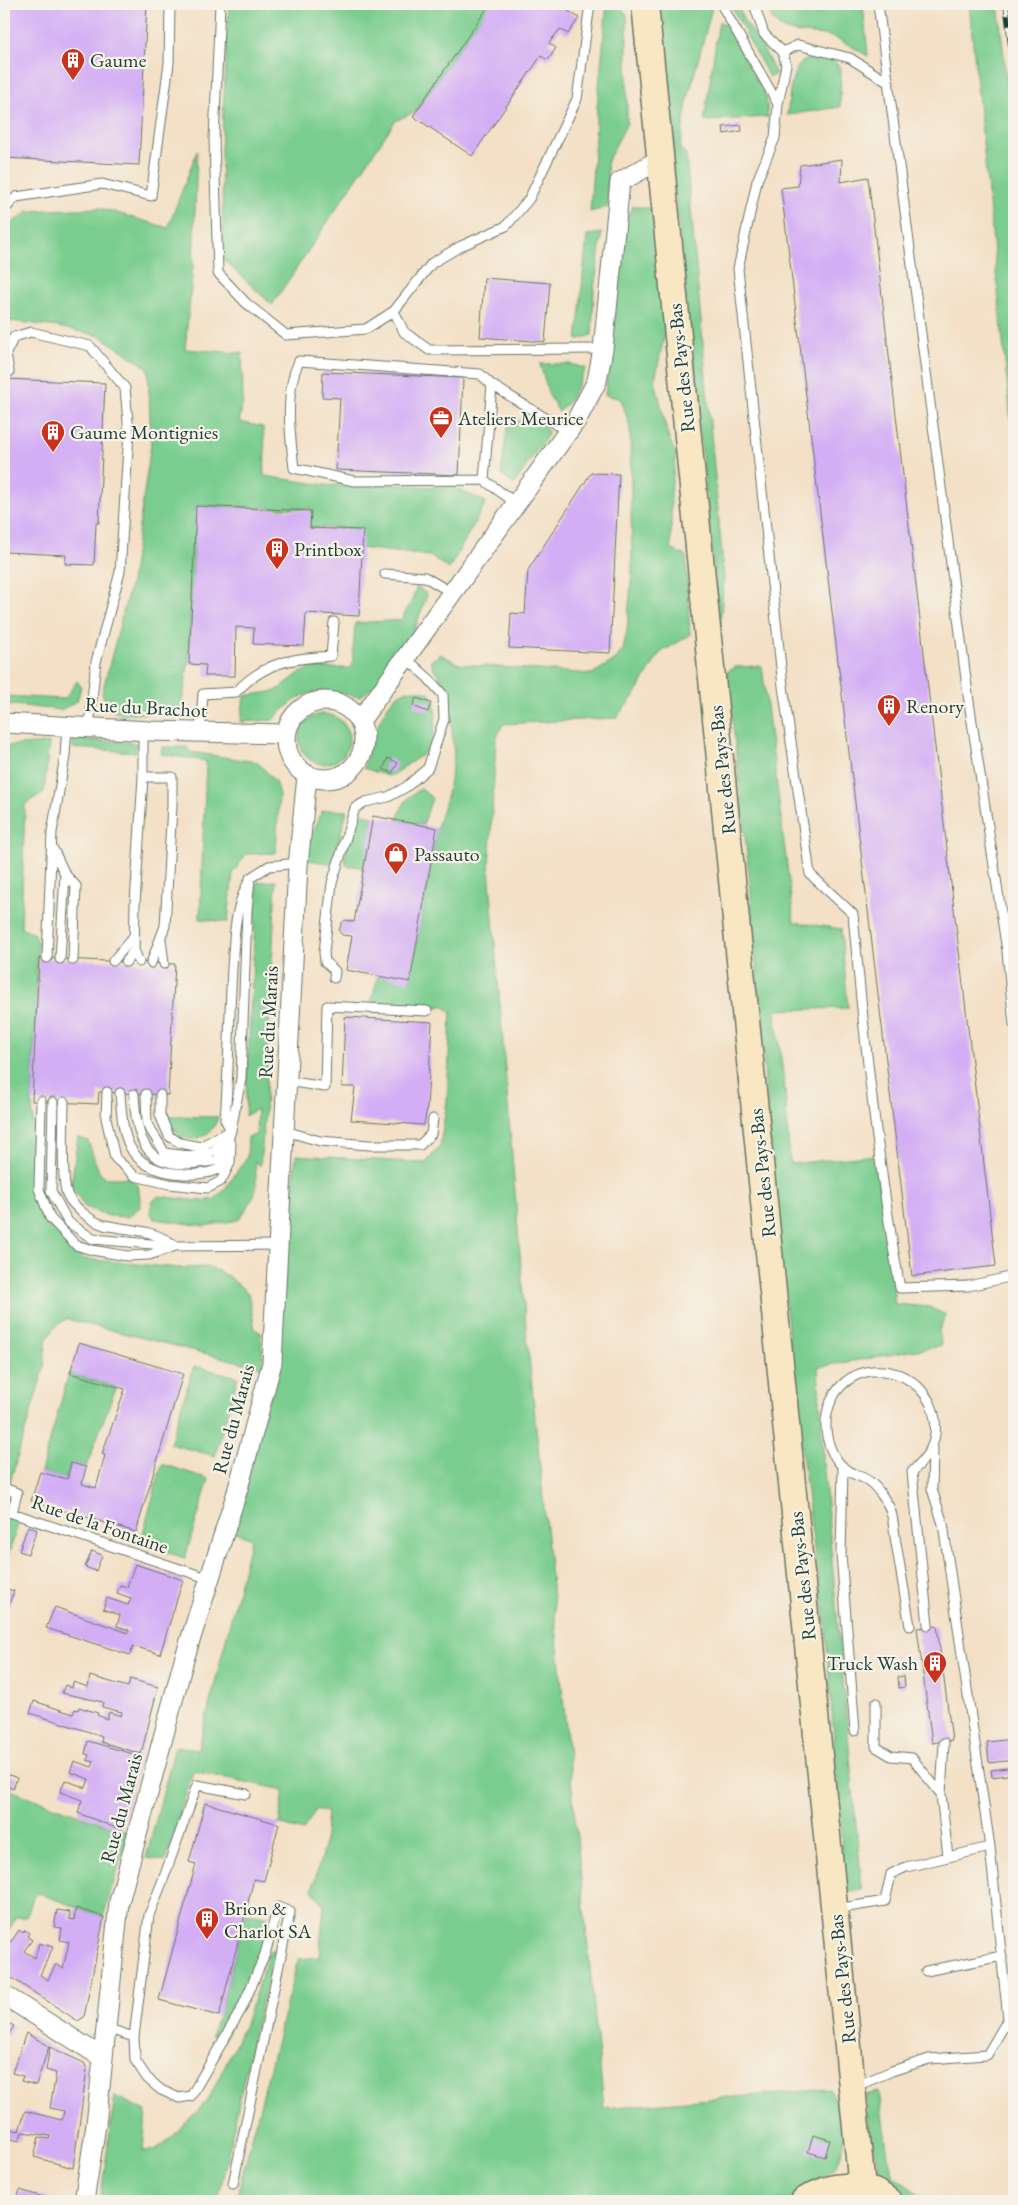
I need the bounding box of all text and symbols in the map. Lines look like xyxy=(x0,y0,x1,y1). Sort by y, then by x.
building icon: Gaume xyxy=(60,47,86,81)
place label: Gaume xyxy=(90,47,147,73)
street label: Rue des Pays-Bas xyxy=(661,302,701,434)
office icon: Ateliers Meurice xyxy=(428,405,454,439)
place label: Ateliers Meurice xyxy=(457,405,584,431)
building icon: Gaume Montignies xyxy=(40,419,66,453)
place label: Gaume Montignies xyxy=(70,419,218,445)
building icon: Printbox xyxy=(264,536,290,570)
place label: Printbox xyxy=(294,536,362,562)
street label: Rue du Brachot xyxy=(84,691,208,723)
building icon: Renory xyxy=(876,693,902,727)
place label: Renory xyxy=(906,693,964,719)
street label: Rue des Pays-Bas xyxy=(702,704,742,836)
shop icon: Passauto xyxy=(383,841,409,875)
place label: Passauto xyxy=(414,841,480,867)
street label: Rue du Marais xyxy=(252,965,284,1079)
street label: Rue des Pays-Bas xyxy=(742,1107,782,1239)
street label: Rue du Marais xyxy=(206,1361,260,1477)
street label: Rue de la Fontaine xyxy=(28,1488,172,1560)
street label: Rue des Pays-Bas xyxy=(782,1510,822,1642)
place label: Truck Wash xyxy=(827,1650,918,1676)
building icon: Truck Wash xyxy=(922,1650,948,1684)
street label: Rue du Marais xyxy=(94,1750,148,1866)
place label: Brion & Charlot SA xyxy=(224,1895,311,1944)
building icon: Brion & Charlot SA xyxy=(194,1906,220,1940)
street label: Rue des Pays-Bas xyxy=(822,1913,862,2045)

